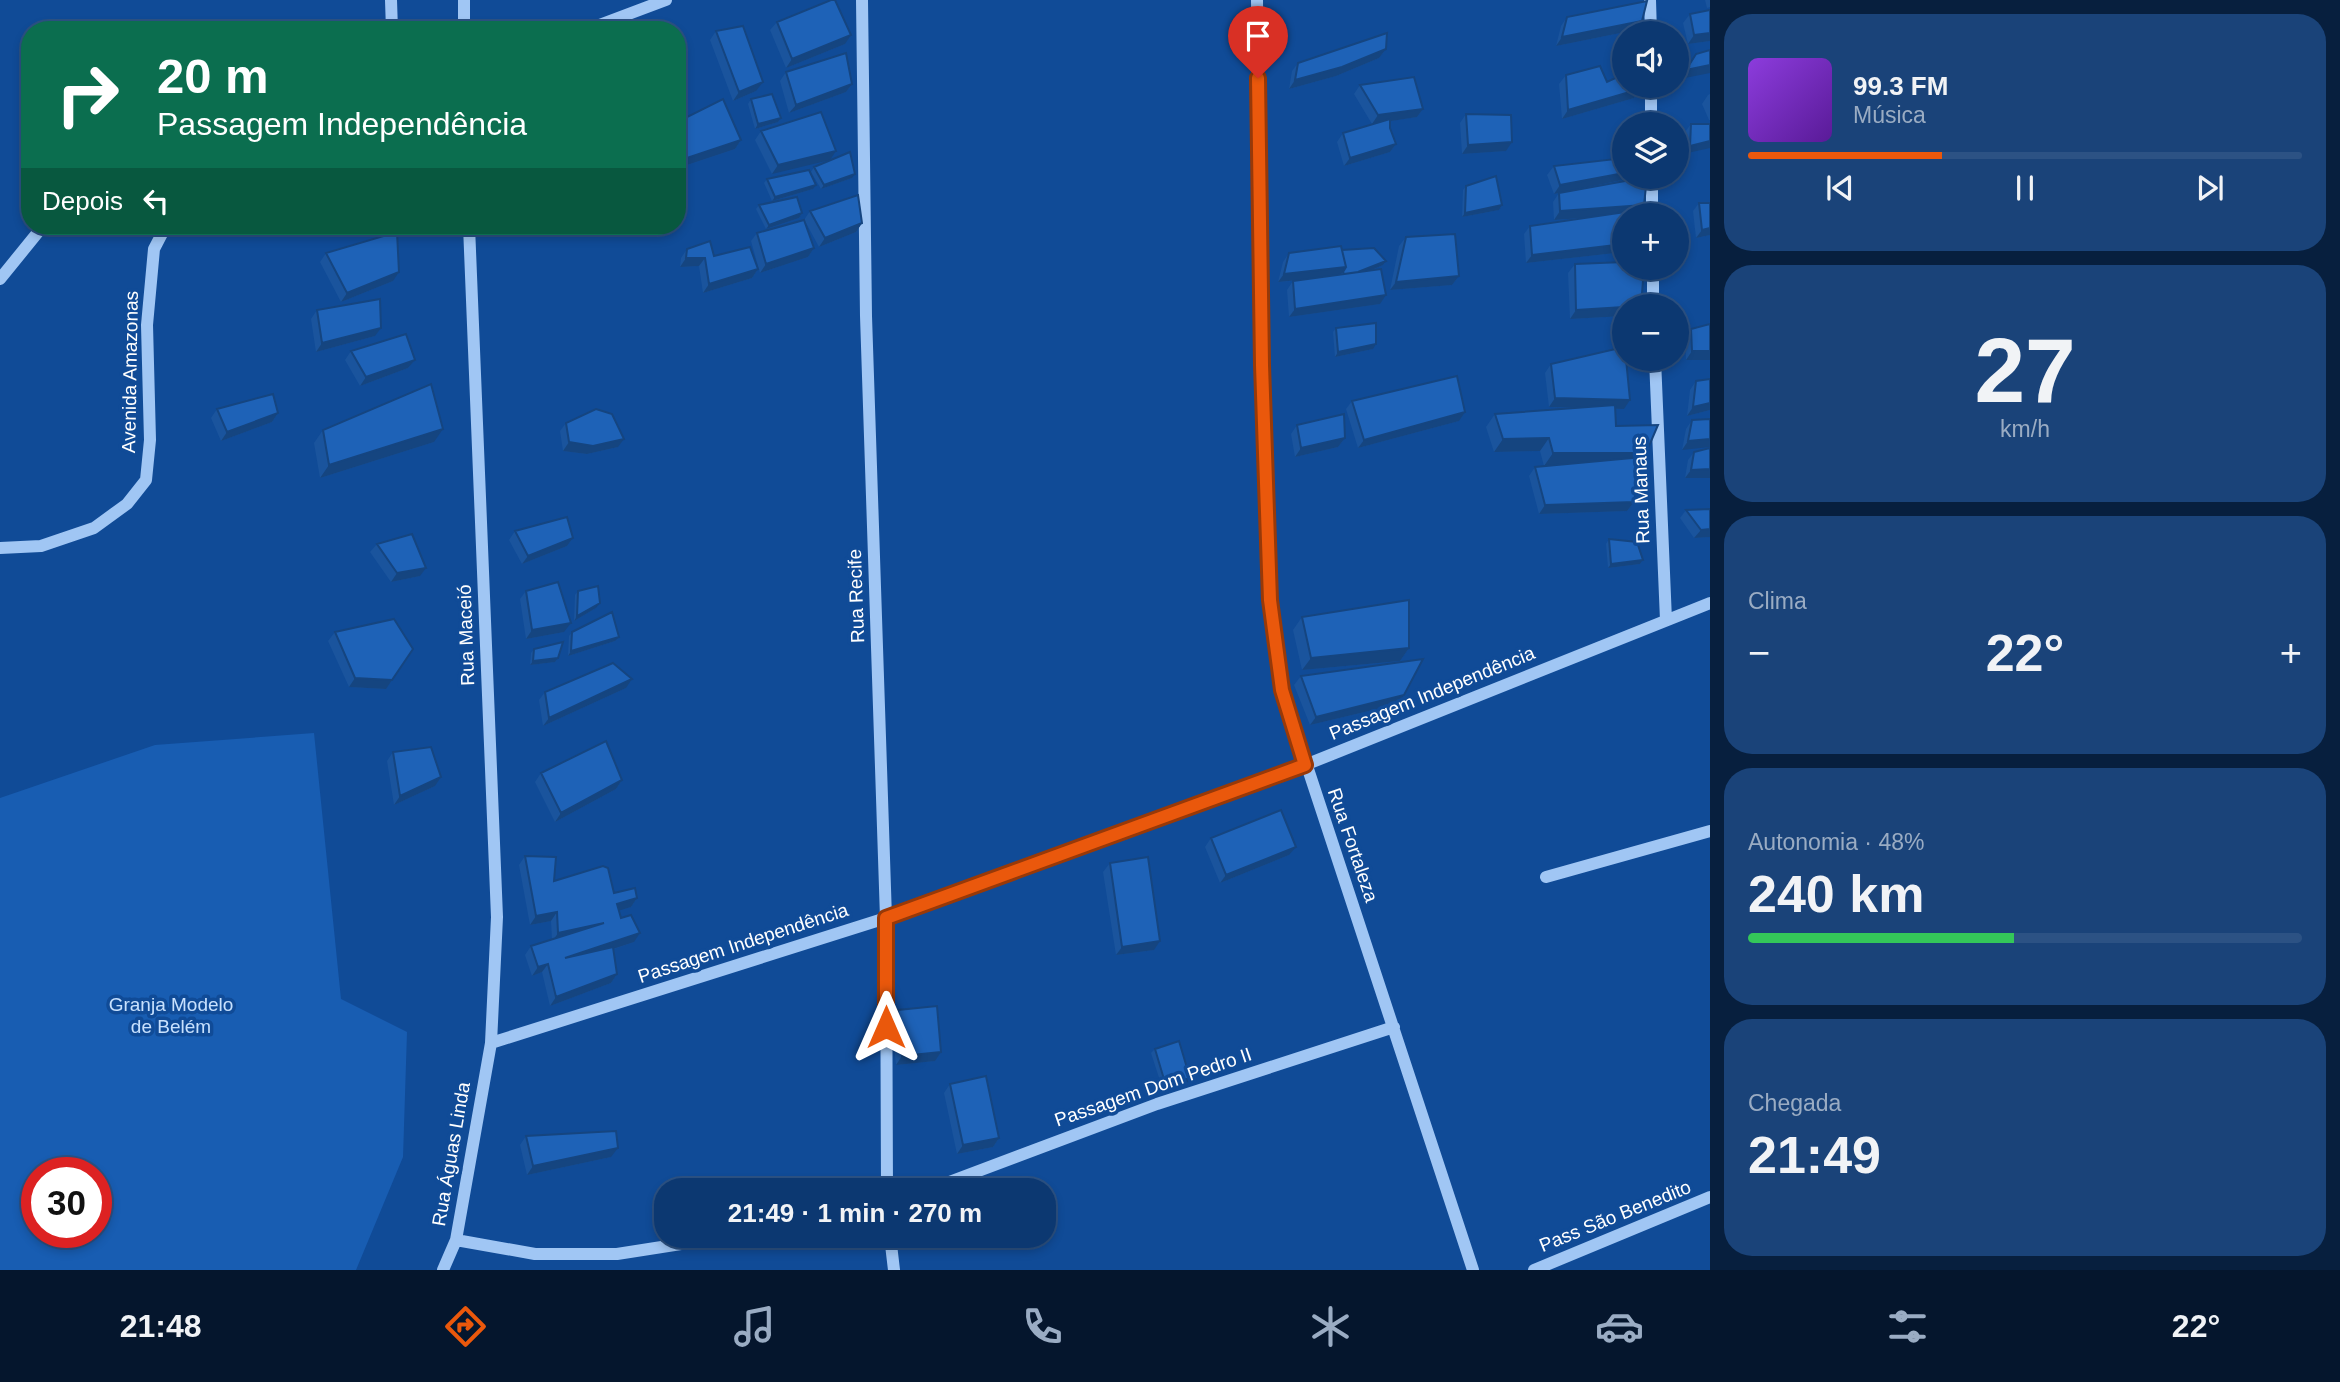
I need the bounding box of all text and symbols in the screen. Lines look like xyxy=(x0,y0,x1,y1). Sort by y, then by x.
pin xyxy=(1228,6,1288,78)
icon: arrive xyxy=(1239,17,1277,55)
map controls xyxy=(1612,21,1689,371)
button: sound xyxy=(1612,21,1689,98)
icon: right xyxy=(42,49,133,140)
text: 20 m xyxy=(157,49,269,103)
text: 99.3 FM xyxy=(1853,71,1948,101)
text: Música xyxy=(1853,102,1926,128)
text: Passagem Independência xyxy=(157,106,527,142)
button: layers xyxy=(1612,112,1689,189)
icon: previous xyxy=(1821,169,1859,207)
icon: pause xyxy=(2006,169,2044,207)
icon: next xyxy=(2191,169,2229,207)
icon: left xyxy=(137,182,175,220)
text: Depois xyxy=(42,186,123,216)
button: + xyxy=(1612,203,1689,280)
street label: Avenida Amazonas xyxy=(118,291,142,453)
button: − xyxy=(1612,294,1689,371)
text: 27 xyxy=(1974,320,2076,421)
text: km/h xyxy=(2000,416,2050,442)
street label: Rua Manaus xyxy=(1629,436,1653,544)
street label: Rua Recife xyxy=(844,549,868,643)
street label: Rua Maceió xyxy=(454,584,478,686)
text: Clima xyxy=(1748,588,1807,614)
text: 22° xyxy=(1986,624,2064,682)
text: − xyxy=(1748,632,1770,674)
text: + xyxy=(2280,632,2302,674)
street label: Passagem Independência xyxy=(1326,642,1538,744)
street label: Rua Fortaleza xyxy=(1324,785,1382,905)
text: Autonomia · 48% xyxy=(1748,829,1924,855)
text: 240 km xyxy=(1748,865,1924,923)
street label: Passagem Independência xyxy=(635,899,851,987)
position arrow xyxy=(849,990,923,1064)
park label: Granja Modelo de Belém xyxy=(109,994,233,1037)
street label: Passagem Dom Pedro II xyxy=(1052,1043,1254,1131)
street label: Rua Águas Linda xyxy=(428,1080,474,1228)
text: Chegada xyxy=(1748,1090,1841,1116)
text: 21:49 xyxy=(1748,1126,1881,1184)
speed limit sign: 30 xyxy=(21,1157,112,1248)
street label: Pass São Benedito xyxy=(1536,1176,1694,1256)
text: 21:49 · 1 min · 270 m xyxy=(728,1198,982,1228)
icon: directions xyxy=(441,1302,490,1351)
icon: music xyxy=(730,1302,779,1351)
icon: phone xyxy=(1018,1302,1067,1351)
icon: climate xyxy=(1306,1302,1355,1351)
icon: car xyxy=(1595,1302,1644,1351)
icon: filters xyxy=(1883,1302,1932,1351)
text: 21:48 xyxy=(120,1308,202,1344)
text: 22° xyxy=(2172,1308,2220,1344)

